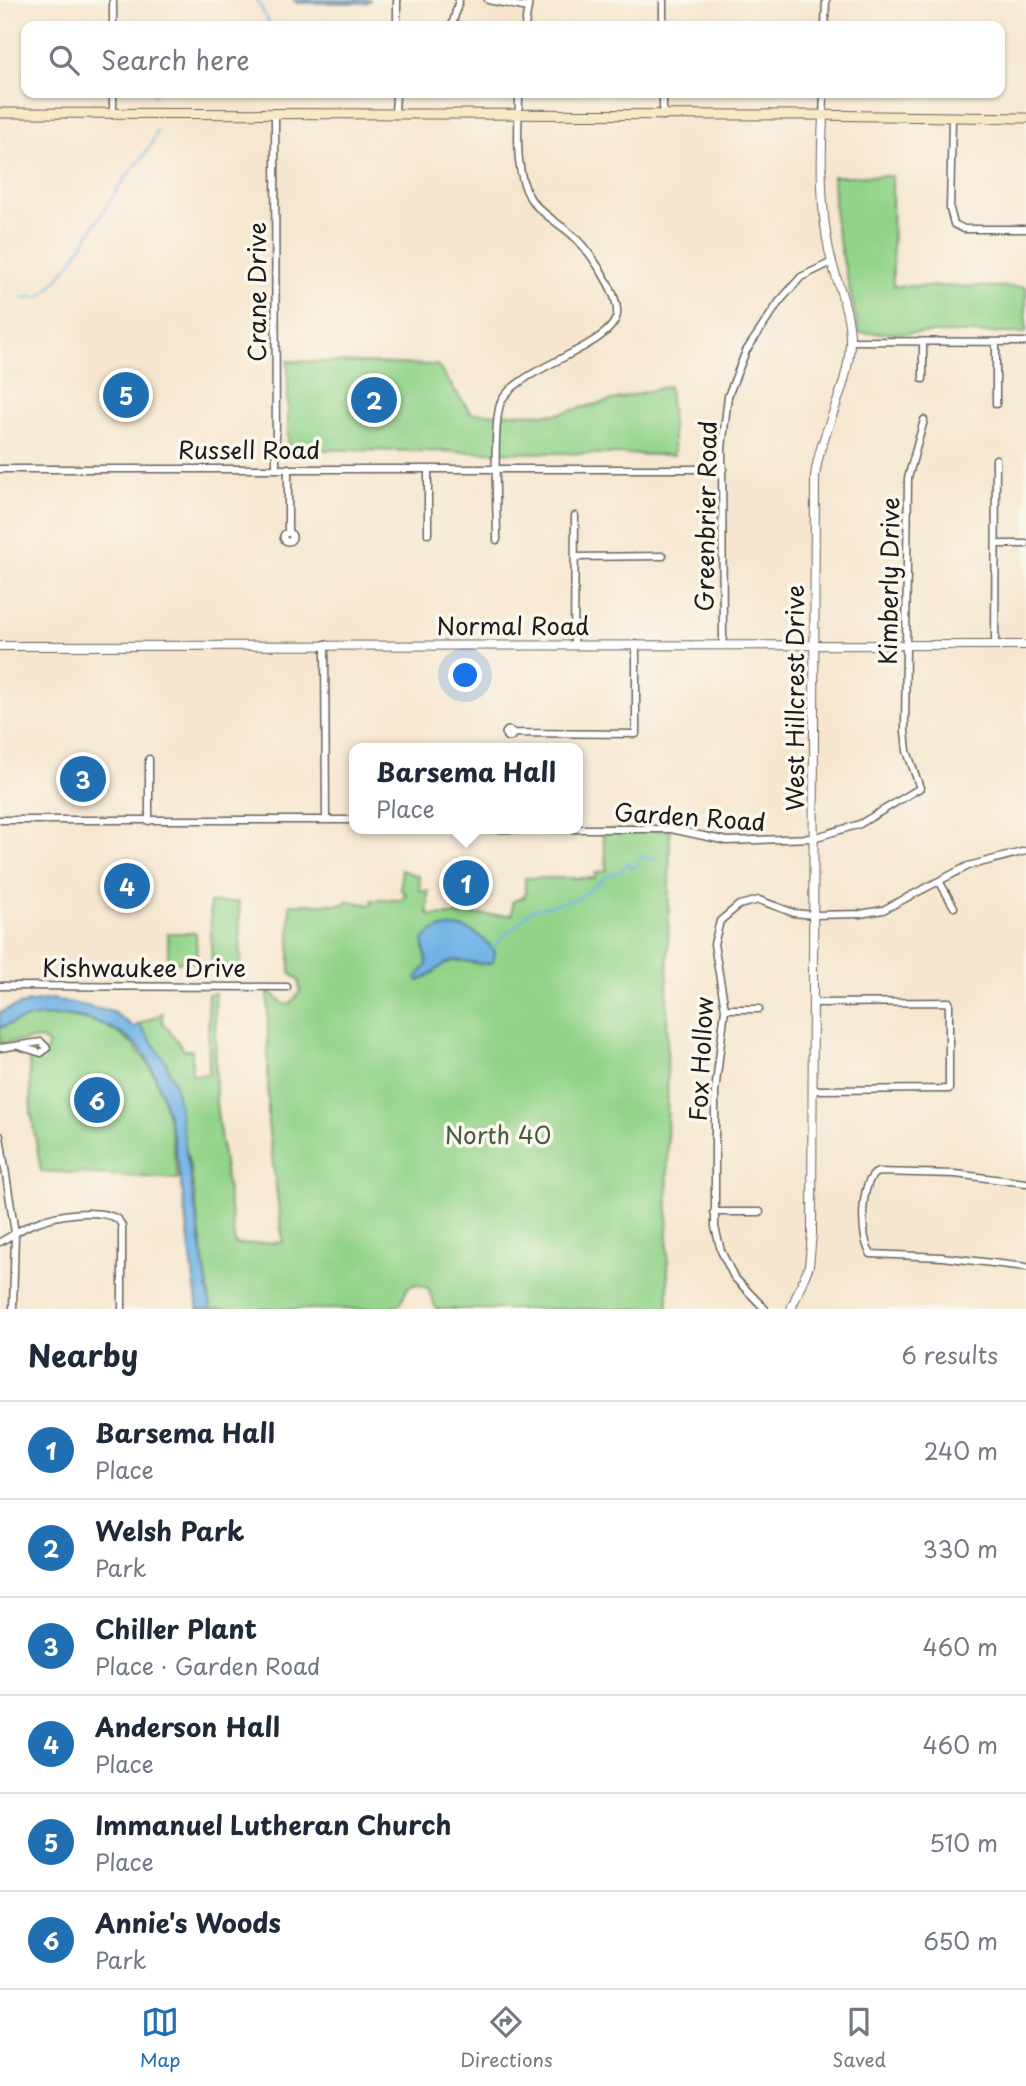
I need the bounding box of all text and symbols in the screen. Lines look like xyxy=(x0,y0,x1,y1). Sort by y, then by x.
search box xyxy=(21,21,1005,98)
text: Search here xyxy=(101,40,250,79)
icon: search xyxy=(45,41,83,79)
street label: Crane Drive xyxy=(238,222,274,362)
pin: 5 xyxy=(103,369,149,421)
pin: 2 xyxy=(351,374,397,426)
street label: Greenbrier Road xyxy=(685,420,725,612)
street label: Russell Road xyxy=(178,431,320,467)
street label: Kimberly Drive xyxy=(869,497,907,665)
street label: West Hillcrest Drive xyxy=(776,585,812,811)
street label: Normal Road xyxy=(437,607,589,643)
your location xyxy=(448,658,482,692)
popup xyxy=(349,743,583,834)
text: Barsema Hall xyxy=(376,752,556,791)
pin: 3 xyxy=(60,753,106,805)
text: Place xyxy=(376,791,435,826)
street label: Garden Road xyxy=(613,793,767,839)
pin: 1 xyxy=(443,857,489,909)
pin: 4 xyxy=(104,860,150,912)
street label: Kishwaukee Drive xyxy=(42,949,246,985)
street label: Fox Hollow xyxy=(679,995,721,1122)
pin: 6 xyxy=(74,1074,120,1126)
park label: North 40 xyxy=(445,1116,551,1152)
text: Nearby xyxy=(28,1332,138,1377)
text: 6 results xyxy=(902,1337,998,1372)
text: Barsema Hall xyxy=(95,1413,275,1452)
text: 1 xyxy=(46,1433,57,1468)
text: 240 m xyxy=(924,1433,998,1468)
text: Place xyxy=(95,1452,154,1487)
text: Welsh Park xyxy=(95,1511,244,1550)
text: 2 xyxy=(43,1531,59,1566)
text: 330 m xyxy=(922,1531,998,1566)
text: Park xyxy=(95,1550,146,1585)
text: Chiller Plant xyxy=(95,1609,257,1648)
text: 3 xyxy=(43,1629,59,1664)
text: 460 m xyxy=(923,1629,998,1664)
text: Place · Garden Road xyxy=(95,1648,321,1683)
text: Anderson Hall xyxy=(95,1707,280,1746)
text: 4 xyxy=(43,1727,59,1762)
text: 460 m xyxy=(923,1727,998,1762)
text: Place xyxy=(95,1746,154,1781)
text: Immanuel Lutheran Church xyxy=(95,1805,452,1844)
text: 5 xyxy=(44,1825,58,1860)
text: 510 m xyxy=(929,1825,998,1860)
text: Place xyxy=(95,1844,154,1879)
text: Annie's Woods xyxy=(95,1903,281,1942)
text: 6 xyxy=(43,1923,59,1958)
text: 650 m xyxy=(923,1923,998,1958)
text: Park xyxy=(95,1942,146,1977)
tab: Map xyxy=(140,2003,180,2073)
tab: Directions xyxy=(460,2003,553,2073)
tab: Saved xyxy=(832,2003,886,2073)

